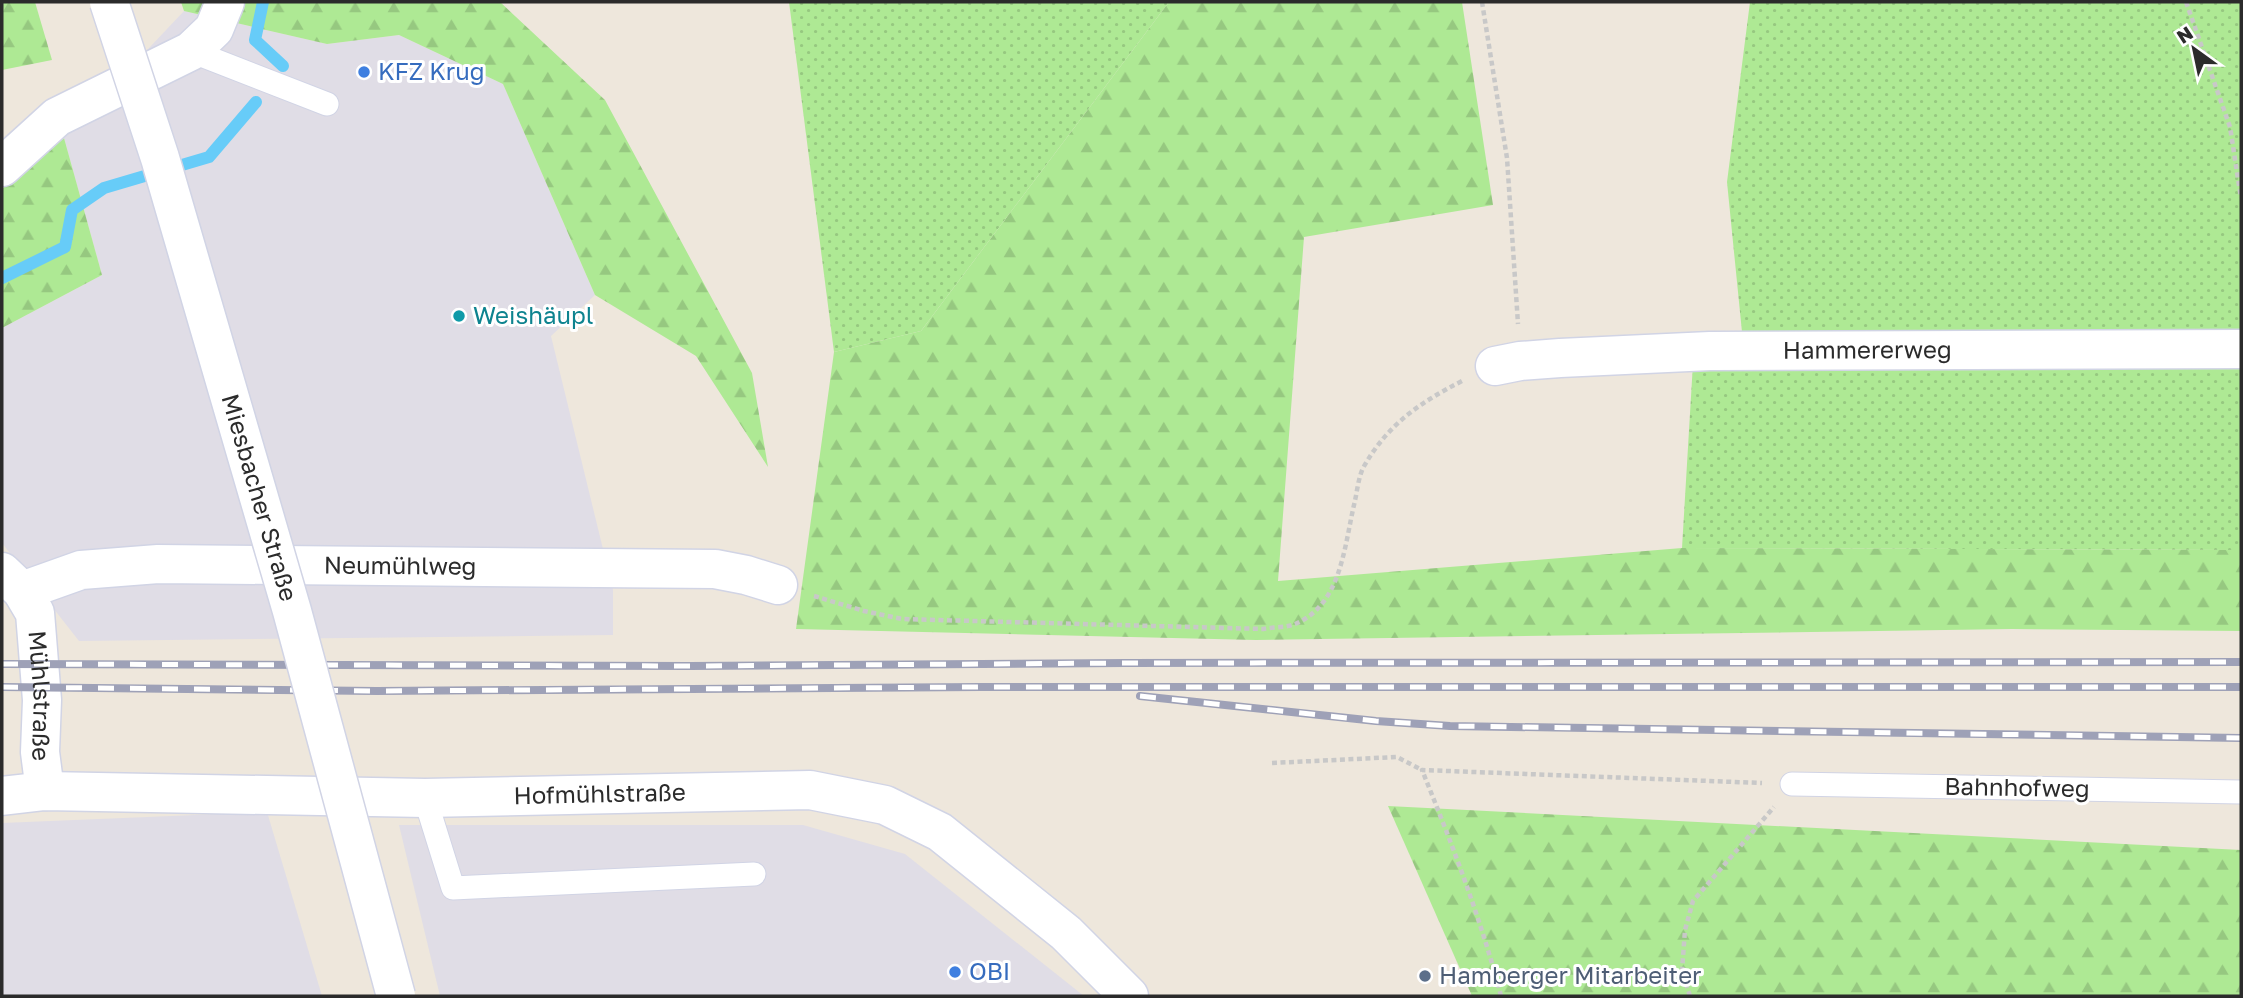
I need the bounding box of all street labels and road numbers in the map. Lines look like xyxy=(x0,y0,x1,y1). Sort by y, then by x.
street label: Hammererweg xyxy=(1783,334,1952,364)
street label: Miesbacher Straße xyxy=(217,390,304,604)
street label: Neumühlweg xyxy=(324,549,477,580)
street label: Mühlstraße xyxy=(23,629,58,762)
street label: Bahnhofweg xyxy=(1944,771,2090,802)
street label: Hofmühlstraße xyxy=(513,777,686,809)

